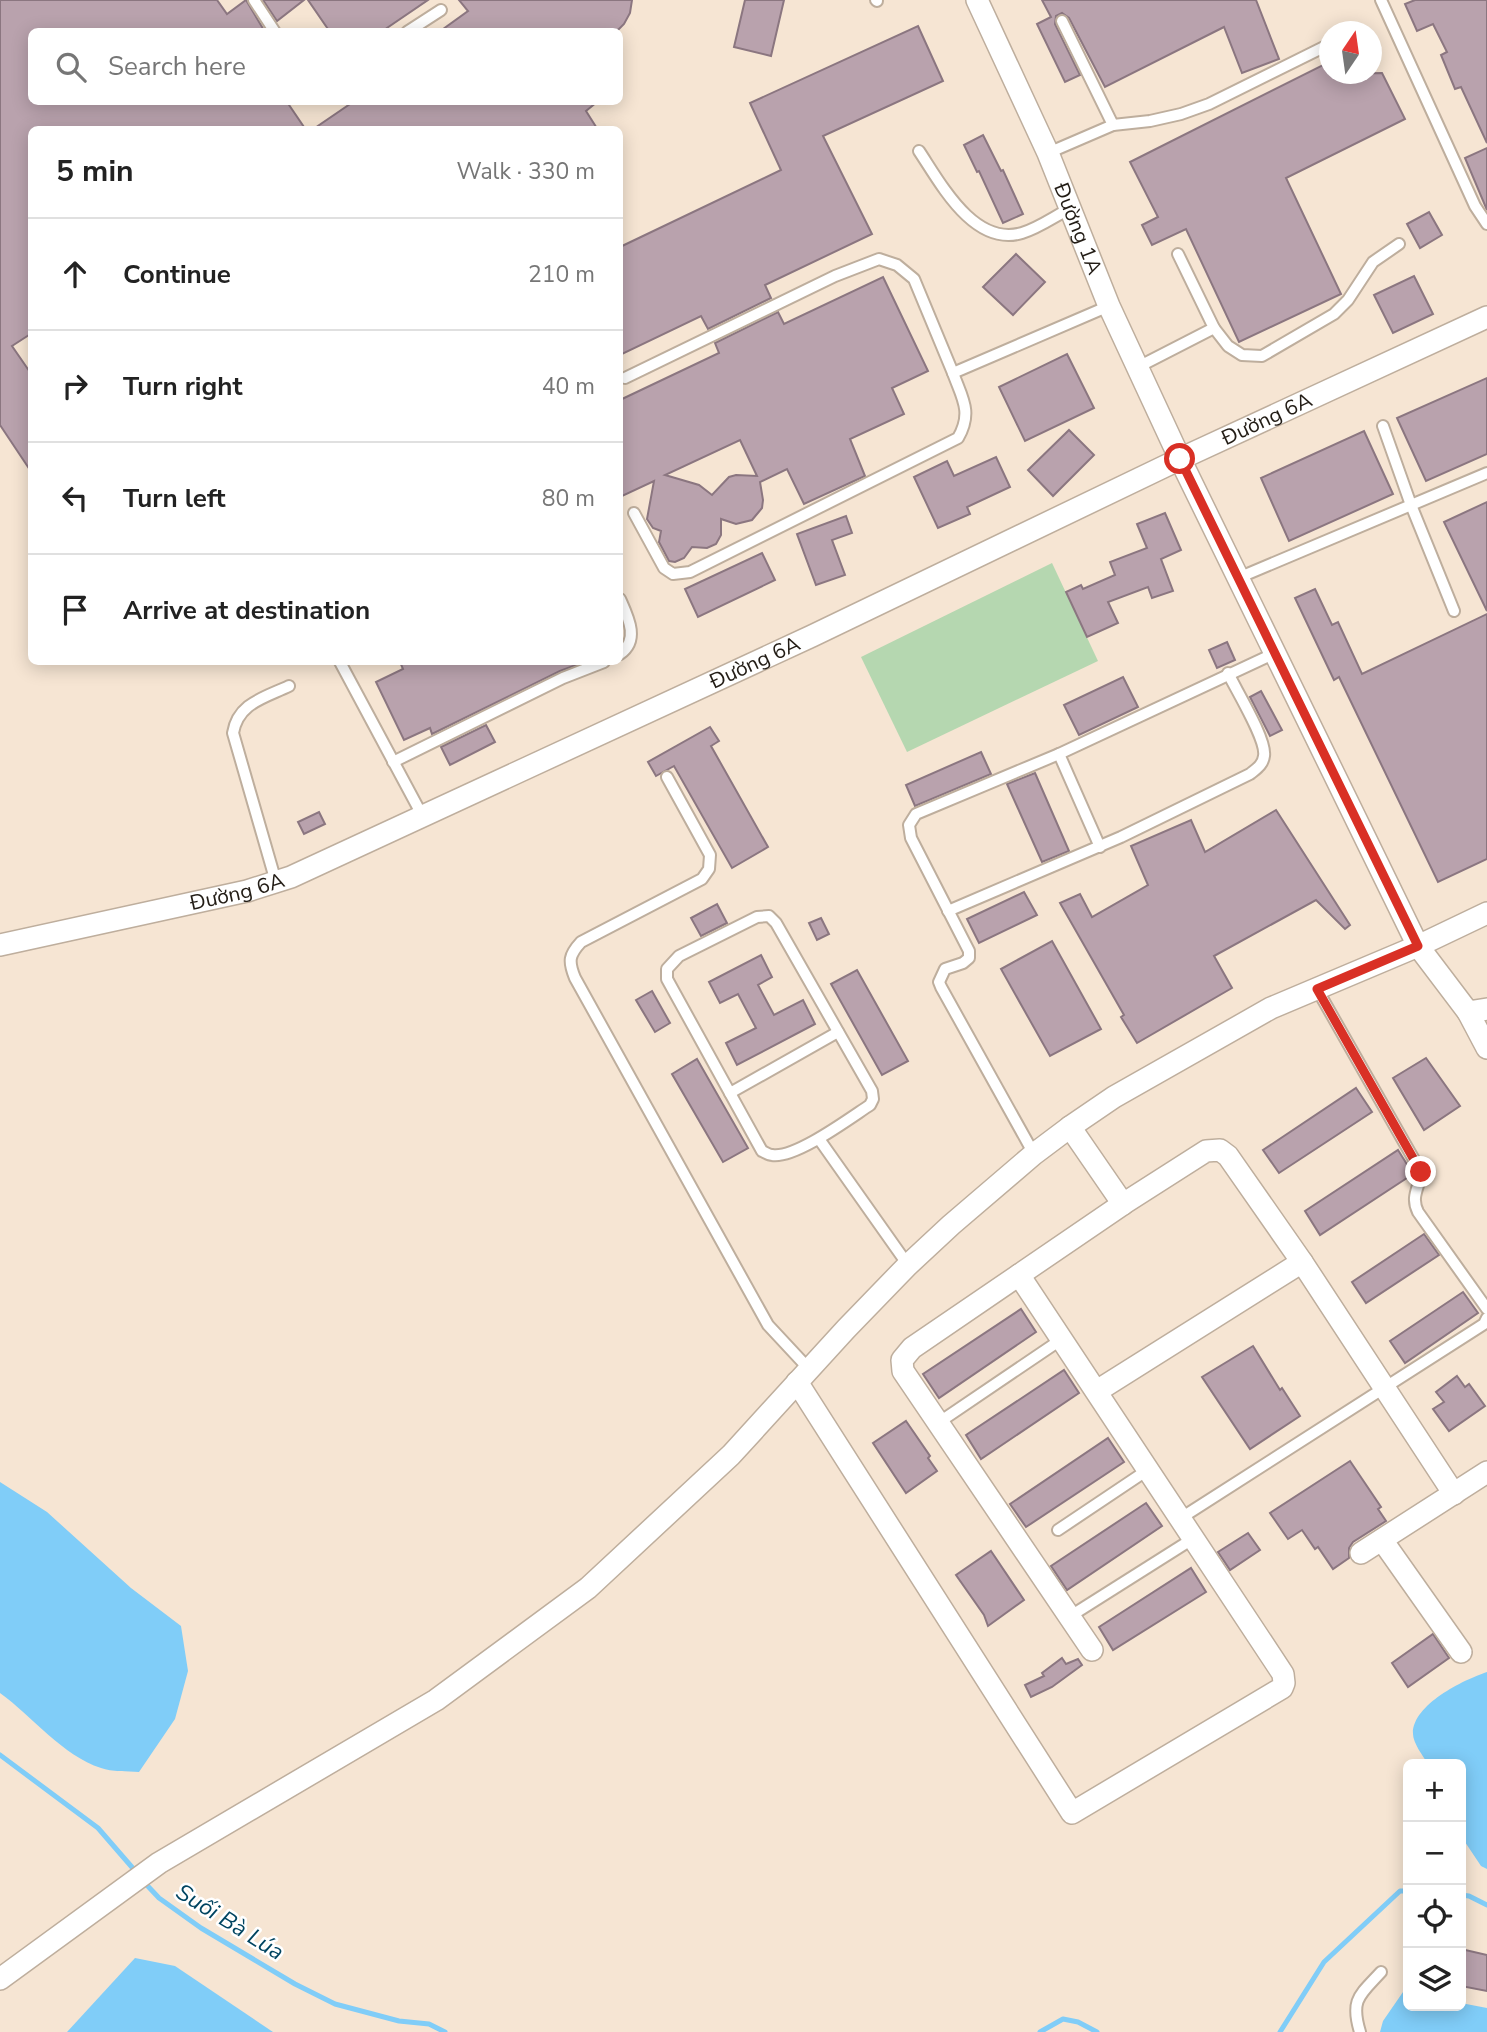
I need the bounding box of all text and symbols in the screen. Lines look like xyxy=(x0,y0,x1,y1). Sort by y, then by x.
north arrow xyxy=(1319,21,1382,84)
search box xyxy=(28,28,623,105)
icon: search xyxy=(52,48,90,86)
text: Search here xyxy=(108,49,246,84)
text: 5 min xyxy=(56,151,134,192)
text: Walk · 330 m xyxy=(456,156,595,187)
street label: Đường 1A xyxy=(1047,178,1109,279)
icon: ahead xyxy=(56,255,94,293)
text: Continue xyxy=(123,257,231,292)
text: 210 m xyxy=(528,259,595,290)
icon: right xyxy=(56,367,94,405)
text: Turn right xyxy=(123,369,242,404)
text: 40 m xyxy=(542,371,595,402)
street label: Đường 6A xyxy=(1216,386,1316,452)
route start xyxy=(1164,443,1195,474)
icon: left xyxy=(56,479,94,517)
text: Turn left xyxy=(123,481,226,516)
text: 80 m xyxy=(542,483,595,514)
icon: arrive xyxy=(56,591,94,629)
text: Arrive at destination xyxy=(123,593,370,628)
street label: Đường 6A xyxy=(704,629,805,696)
street label: Đường 6A xyxy=(186,866,288,917)
route end xyxy=(1405,1156,1436,1187)
map controls xyxy=(1403,1759,1466,2011)
button: + xyxy=(1403,1759,1466,1822)
button: − xyxy=(1403,1822,1466,1885)
water label: Suối Bà Lúa xyxy=(170,1877,290,1967)
button: locate xyxy=(1403,1885,1466,1948)
button: layers xyxy=(1403,1948,1466,2011)

